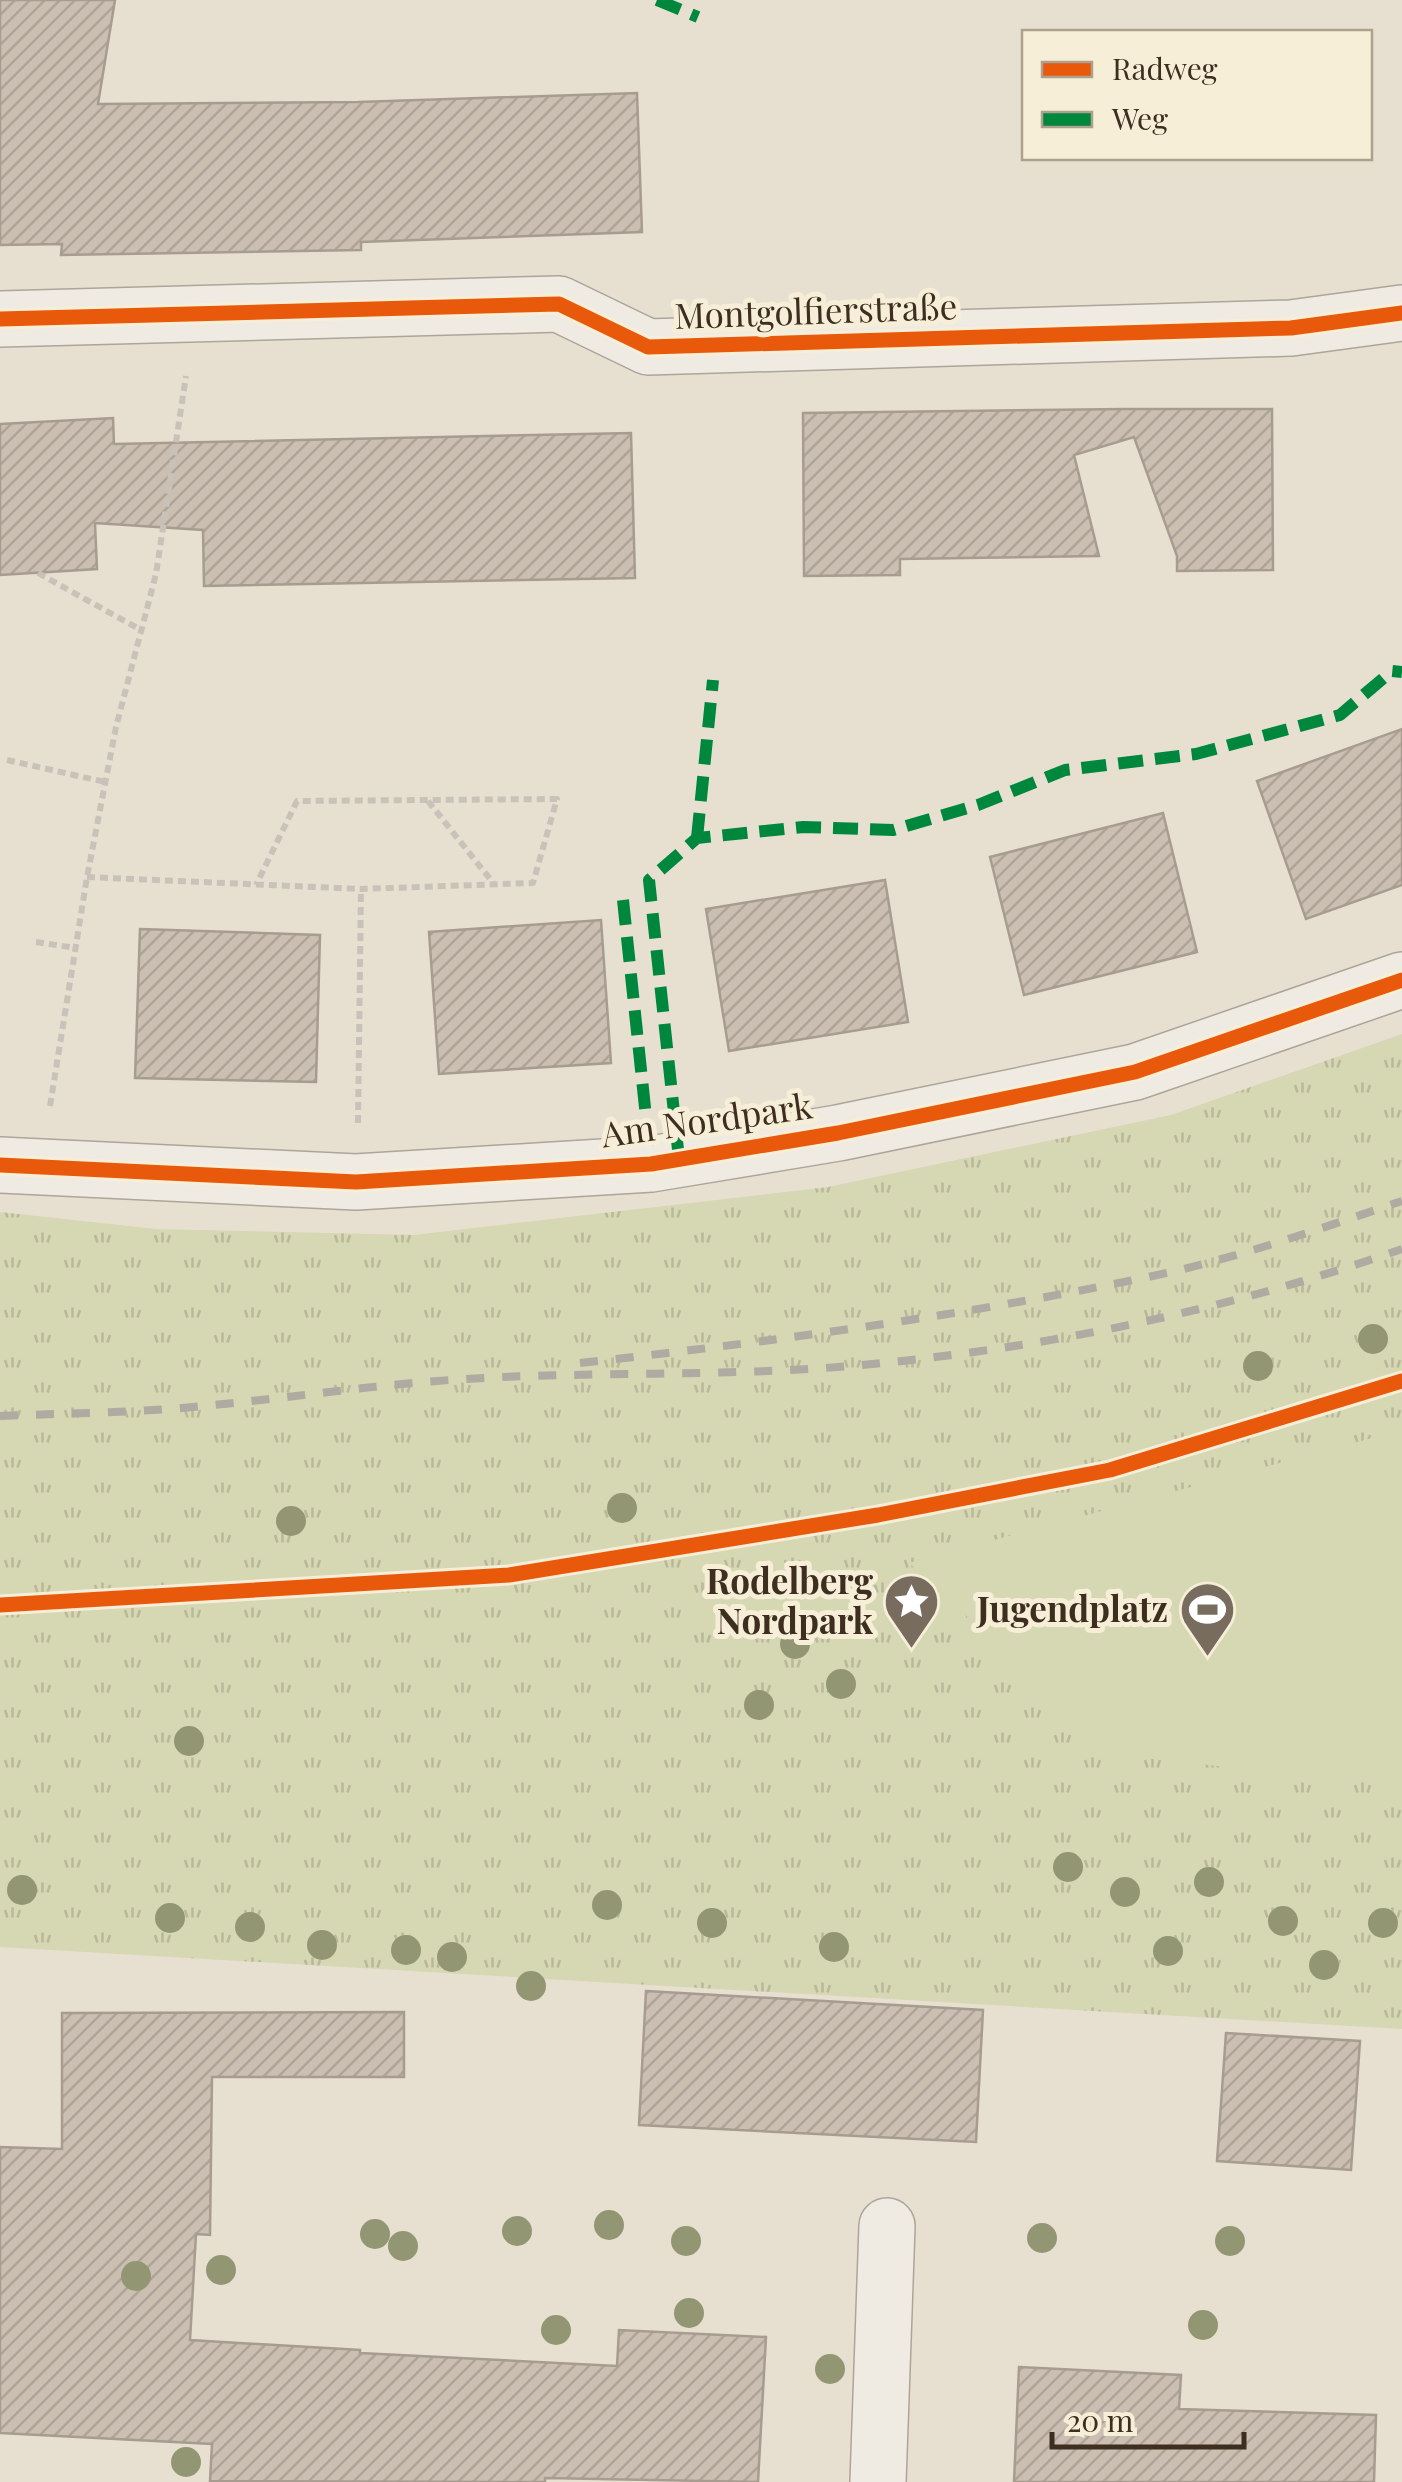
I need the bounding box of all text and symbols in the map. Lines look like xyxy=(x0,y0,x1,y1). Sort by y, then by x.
legend xyxy=(1022,30,1372,160)
text: Radweg xyxy=(1112,48,1218,88)
text: Weg xyxy=(1111,98,1168,138)
street label: Montgolfierstraße xyxy=(674,281,958,338)
street label: Am Nordpark xyxy=(597,1080,815,1157)
place label: Rodelberg Nordpark xyxy=(706,1556,874,1643)
place icon: Rodelberg Nordpark xyxy=(882,1572,942,1651)
sports icon: Jugendplatz xyxy=(1177,1580,1237,1659)
place label: Jugendplatz xyxy=(976,1584,1168,1631)
scale bar xyxy=(1052,2387,1244,2449)
text: 20 m xyxy=(1067,2400,1134,2440)

